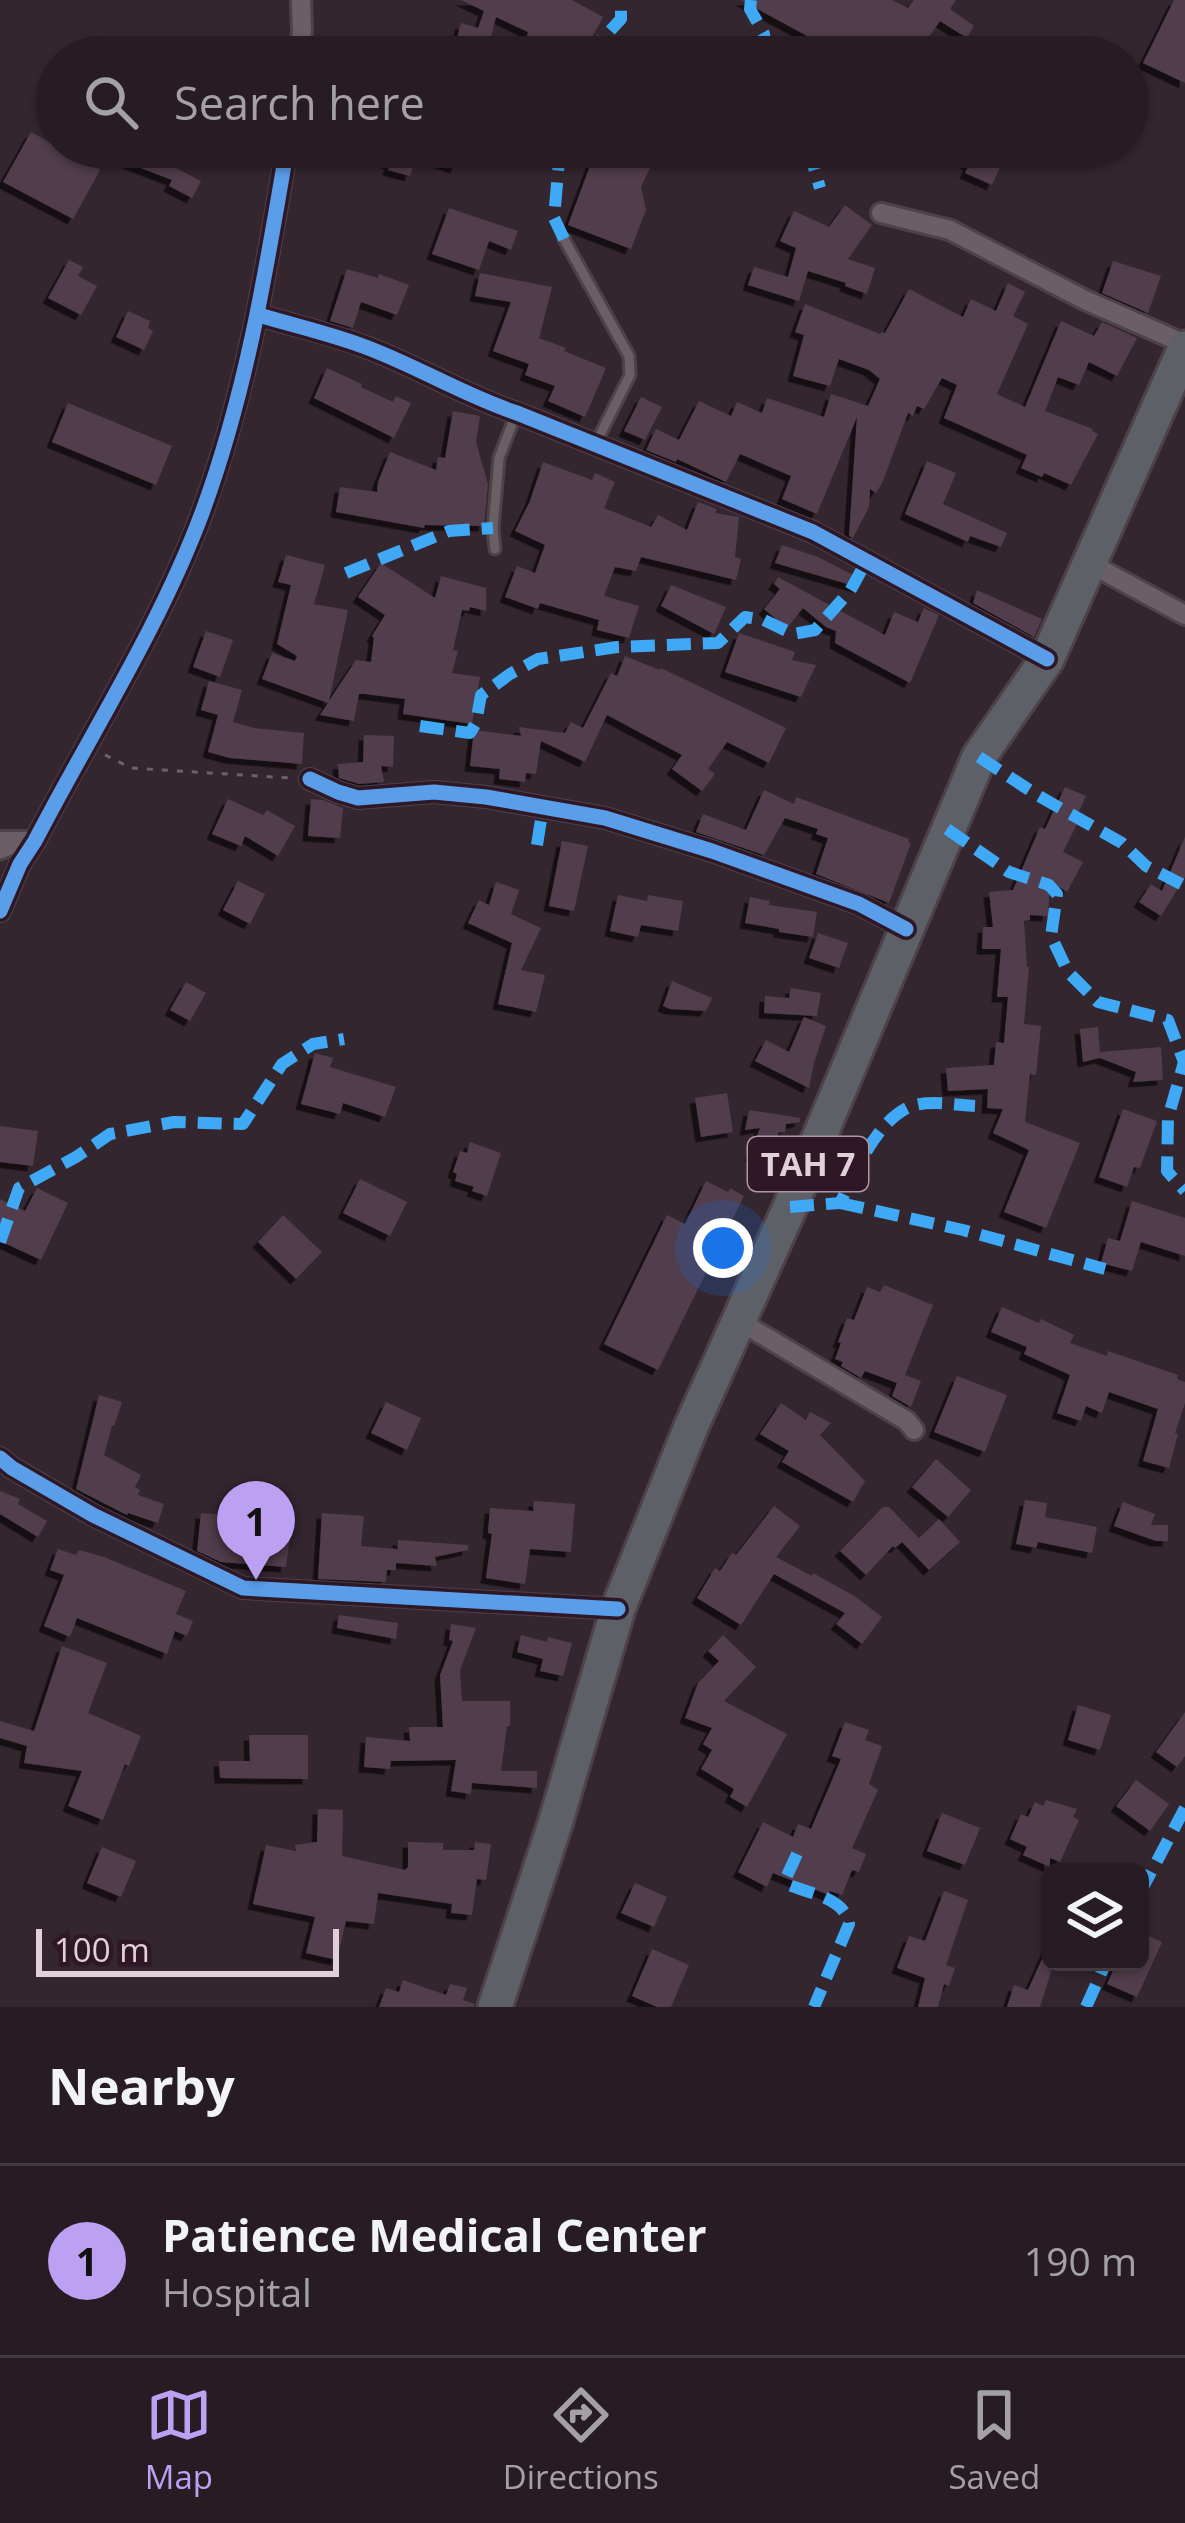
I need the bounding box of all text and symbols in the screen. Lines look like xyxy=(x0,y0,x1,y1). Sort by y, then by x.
search box xyxy=(36,36,1149,168)
icon: search xyxy=(78,69,144,135)
text: Search here xyxy=(174,72,425,133)
road number: TAH 7 xyxy=(748,1137,868,1191)
your location xyxy=(693,1218,753,1278)
pin: 1 xyxy=(217,1481,295,1580)
map controls xyxy=(1041,1863,1149,1971)
button: layers xyxy=(1041,1863,1149,1971)
scale bar xyxy=(36,1923,339,1976)
text: 100 m xyxy=(54,1927,150,1972)
text: Nearby xyxy=(48,2050,235,2120)
text: Patience Medical Center xyxy=(162,2204,707,2265)
text: 1 xyxy=(76,2234,98,2287)
text: 190 m xyxy=(1024,2234,1137,2287)
text: Hospital xyxy=(162,2265,312,2318)
tab: Map xyxy=(145,2382,213,2499)
tab: Directions xyxy=(503,2382,659,2499)
tab: Saved xyxy=(948,2382,1040,2499)

